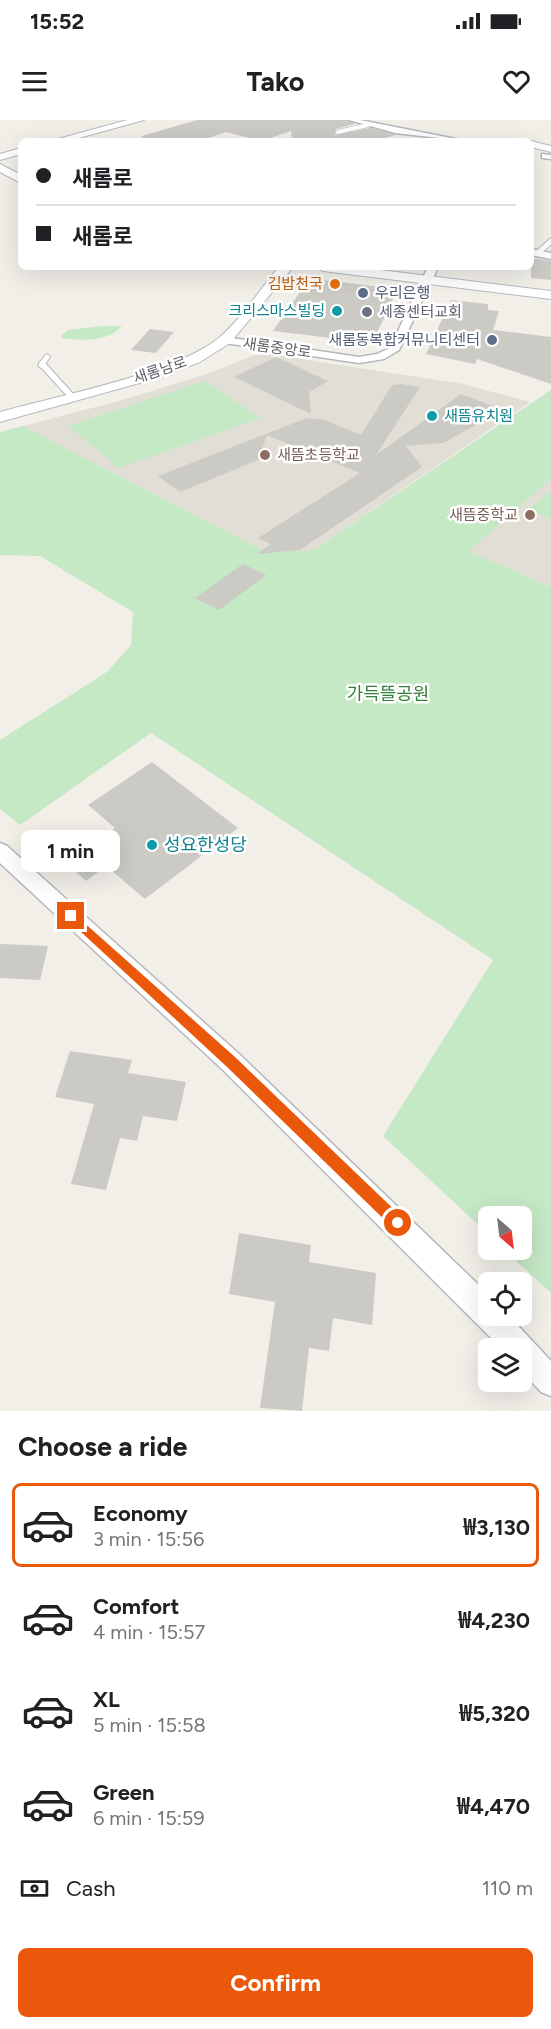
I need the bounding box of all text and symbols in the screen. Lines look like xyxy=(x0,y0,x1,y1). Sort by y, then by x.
text: 15:52 xyxy=(30,8,84,35)
icon: menu xyxy=(18,65,51,98)
text: Tako xyxy=(247,65,304,98)
icon: heart xyxy=(500,65,533,98)
text: 새롬로 xyxy=(72,165,133,192)
text: 새롬로 xyxy=(72,223,133,250)
place label: 김밥천국 xyxy=(268,275,323,293)
marker: 김밥천국 xyxy=(328,277,342,291)
place label: 우리은행 xyxy=(375,284,430,302)
marker: 우리은행 xyxy=(356,286,370,300)
place label: 크리스마스빌딩 xyxy=(228,302,325,320)
place label: 세종센터교회 xyxy=(379,303,462,321)
marker: 크리스마스빌딩 xyxy=(330,304,344,318)
marker: 세종센터교회 xyxy=(360,305,374,319)
place label: 새롬동복합커뮤니티센터 xyxy=(328,331,480,349)
marker: 새롬동복합커뮤니티센터 xyxy=(485,333,499,347)
street label: 새롬중앙로 xyxy=(242,334,312,362)
street label: 새롬남로 xyxy=(131,353,189,387)
place label: 새뜸유치원 xyxy=(444,407,513,425)
marker: 새뜸유치원 xyxy=(425,409,439,423)
place label: 새뜸초등학교 xyxy=(277,446,360,464)
marker: 새뜸초등학교 xyxy=(258,448,272,462)
place label: 새뜸중학교 xyxy=(449,506,518,524)
marker: 새뜸중학교 xyxy=(523,508,537,522)
park label: 가득뜰공원 xyxy=(347,683,429,705)
callout: 1 min xyxy=(22,829,121,871)
place label: 성요한성당 xyxy=(164,834,247,856)
marker: 성요한성당 xyxy=(145,838,159,852)
text: 1 min xyxy=(47,839,94,863)
route end xyxy=(57,902,84,929)
north arrow xyxy=(478,1206,532,1260)
map controls xyxy=(478,1206,532,1392)
route start xyxy=(384,1209,411,1236)
button: locate xyxy=(478,1272,532,1326)
button: layers xyxy=(478,1338,532,1392)
text: Choose a ride xyxy=(18,1430,187,1463)
icon: car xyxy=(21,1498,75,1552)
text: Economy xyxy=(93,1500,188,1527)
text: ₩3,130 xyxy=(463,1514,530,1541)
text: 3 min · 15:56 xyxy=(93,1527,204,1551)
icon: car xyxy=(21,1591,75,1645)
text: Comfort xyxy=(93,1593,179,1620)
text: ₩4,230 xyxy=(458,1607,530,1634)
text: 4 min · 15:57 xyxy=(93,1620,205,1644)
icon: car xyxy=(21,1684,75,1738)
text: XL xyxy=(93,1686,120,1713)
text: ₩5,320 xyxy=(459,1700,530,1727)
text: 5 min · 15:58 xyxy=(93,1713,206,1737)
icon: car xyxy=(21,1777,75,1831)
text: Green xyxy=(93,1779,155,1806)
text: ₩4,470 xyxy=(457,1793,530,1820)
text: 6 min · 15:59 xyxy=(93,1806,205,1830)
icon: cash xyxy=(18,1872,51,1905)
text: Cash xyxy=(66,1875,116,1902)
text: 110 m xyxy=(482,1876,533,1900)
button: Confirm xyxy=(18,1948,533,2017)

